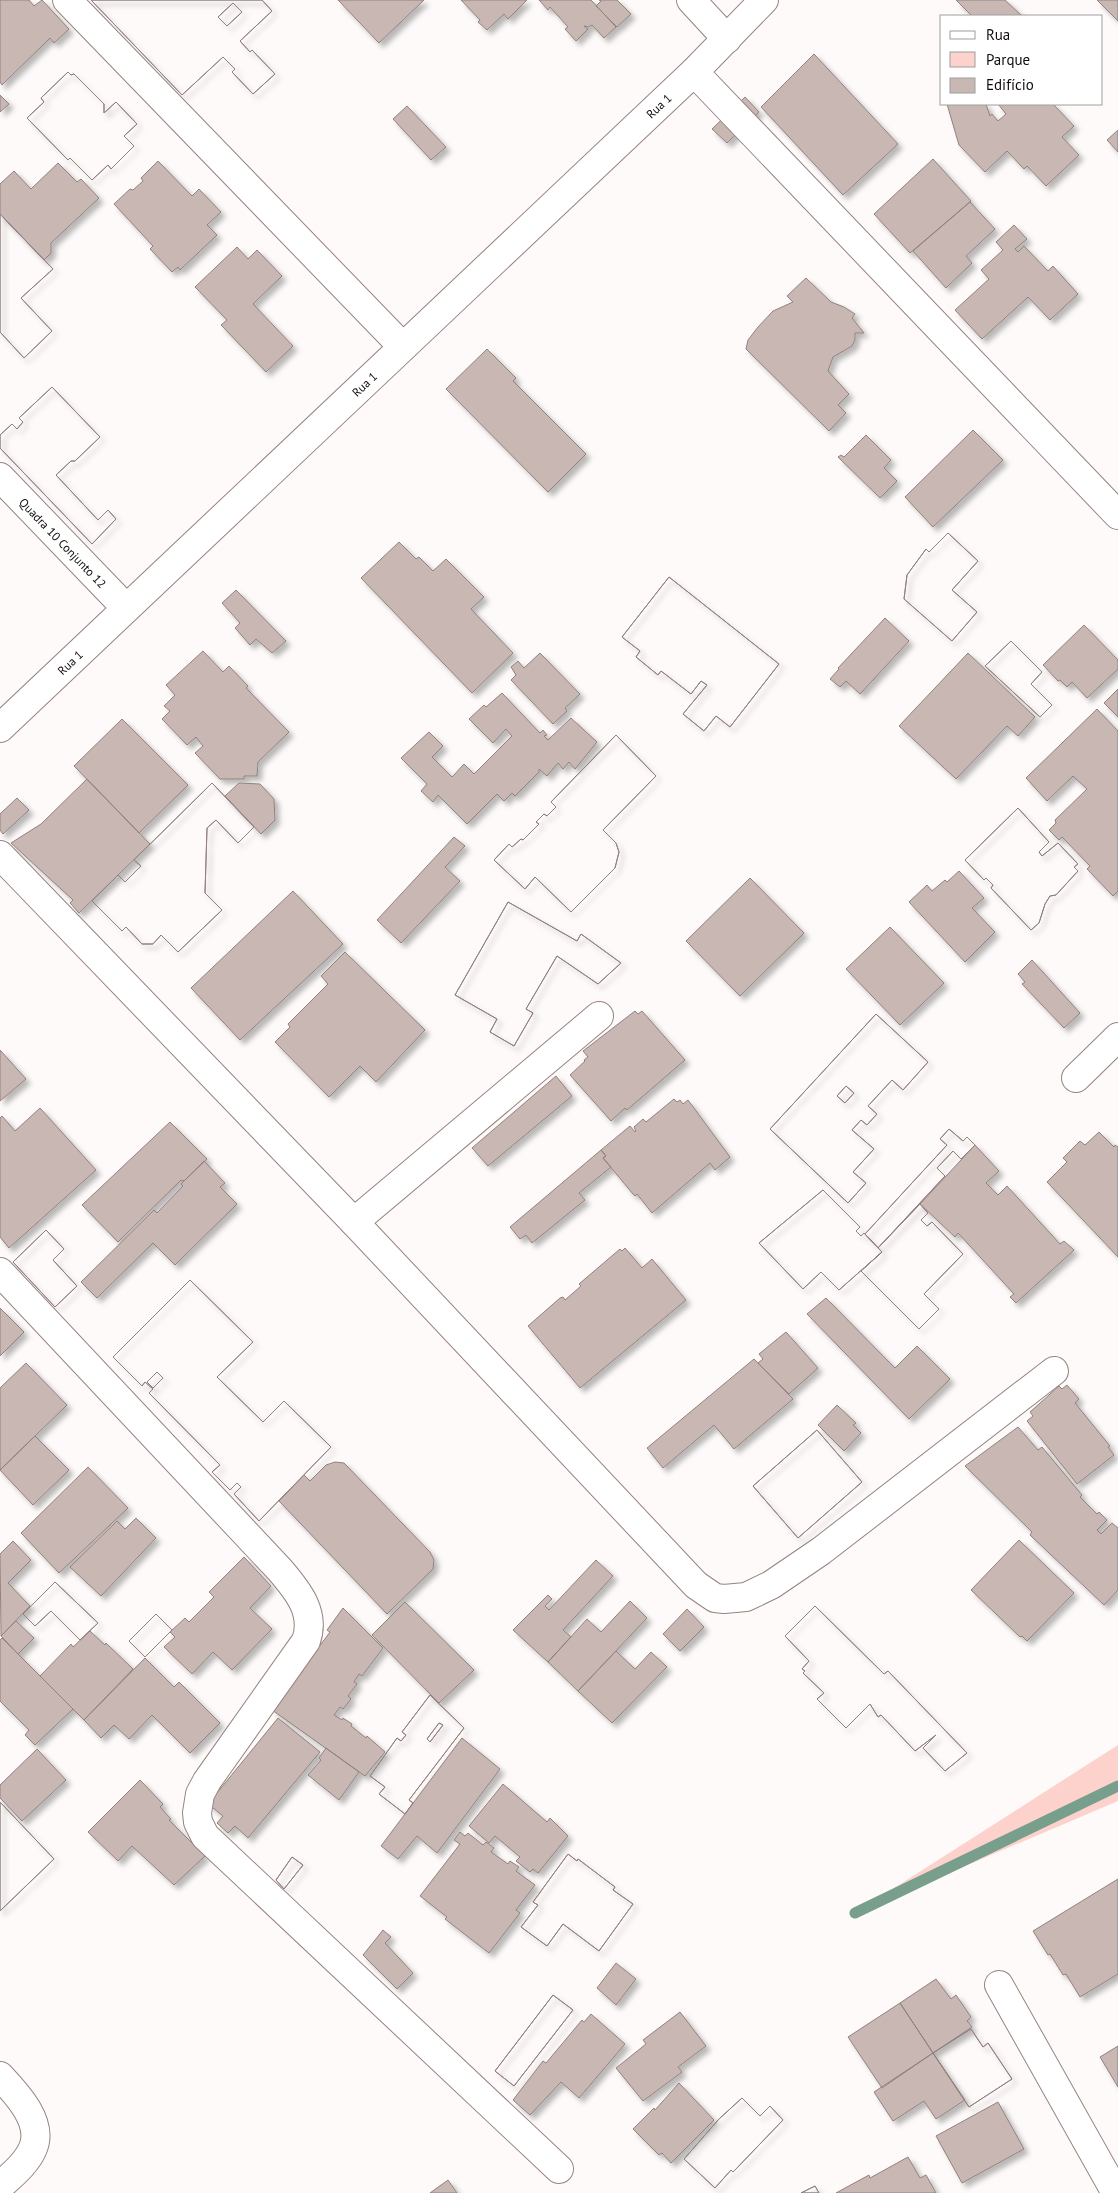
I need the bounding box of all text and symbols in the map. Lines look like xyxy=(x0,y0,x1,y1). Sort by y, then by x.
legend xyxy=(940,15,1103,105)
text: Rua xyxy=(986,25,1010,44)
text: Parque xyxy=(986,50,1030,69)
text: Edifício xyxy=(986,75,1034,94)
street label: Rua 1 xyxy=(643,90,674,121)
street label: Rua 1 xyxy=(348,368,380,399)
street label: Quadra 10 Conjunto 12 xyxy=(16,494,110,591)
street label: Rua 1 xyxy=(54,647,86,678)

